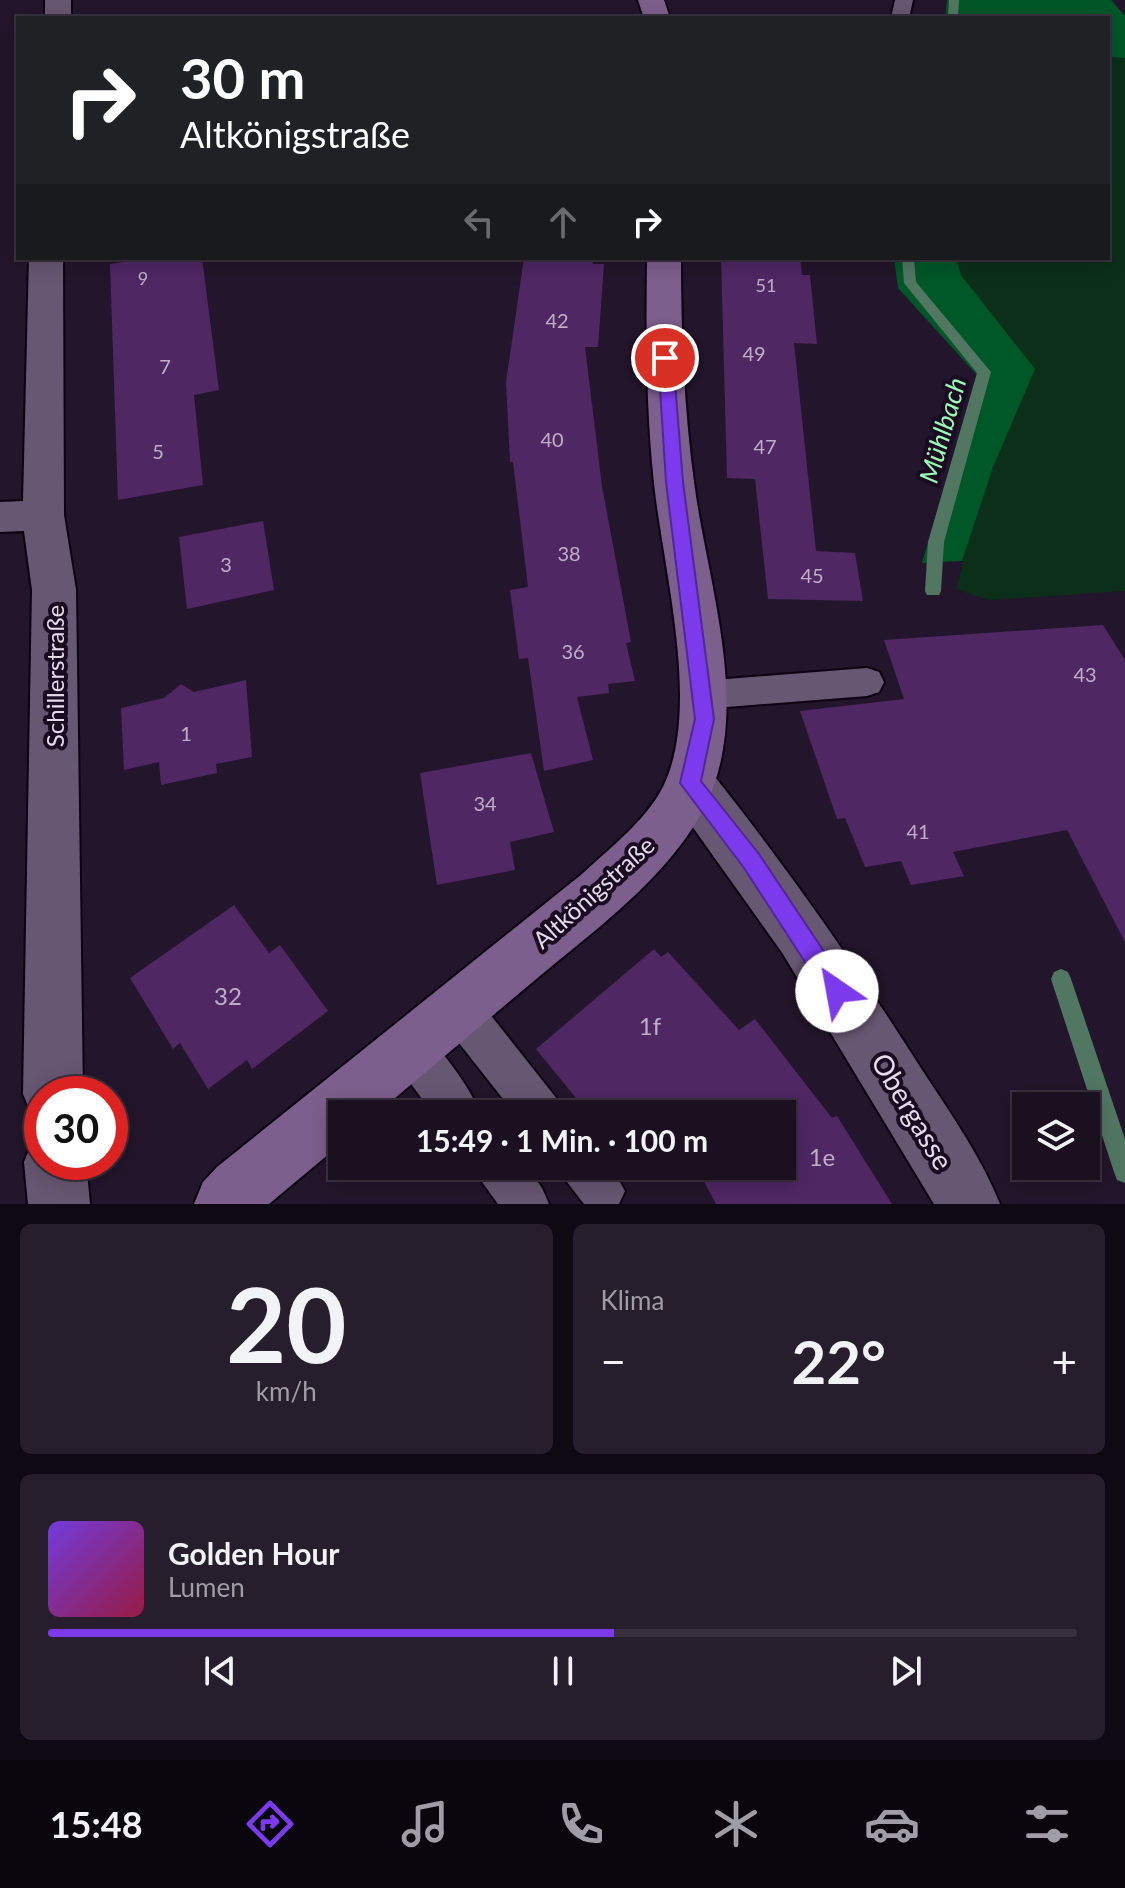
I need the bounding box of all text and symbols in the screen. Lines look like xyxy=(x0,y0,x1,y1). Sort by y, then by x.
text: 30 m xyxy=(180,44,305,111)
icon: right xyxy=(48,48,152,152)
text: Altkönigstraße xyxy=(180,112,410,156)
icon: left xyxy=(457,200,501,244)
icon: ahead xyxy=(541,200,585,244)
icon: right xyxy=(625,200,669,244)
house number: 9 xyxy=(138,267,148,289)
house number: 51 xyxy=(756,274,776,296)
house number: 42 xyxy=(545,308,569,332)
pin xyxy=(631,324,699,392)
icon: arrive xyxy=(643,336,687,380)
house number: 49 xyxy=(742,341,766,365)
house number: 7 xyxy=(159,354,171,378)
water label: Mühlbach xyxy=(912,374,972,486)
house number: 40 xyxy=(540,427,564,451)
house number: 47 xyxy=(753,434,777,458)
house number: 5 xyxy=(152,439,164,463)
house number: 38 xyxy=(557,541,581,565)
house number: 3 xyxy=(220,552,232,576)
house number: 45 xyxy=(800,563,824,587)
street label: Schillerstraße xyxy=(40,605,69,747)
house number: 36 xyxy=(561,639,585,663)
house number: 43 xyxy=(1073,662,1097,686)
house number: 1 xyxy=(180,721,192,745)
house number: 34 xyxy=(473,791,497,815)
house number: 41 xyxy=(906,819,930,843)
street label: Altkönigstraße xyxy=(526,830,660,954)
position arrow xyxy=(795,949,879,1033)
house number: 32 xyxy=(214,981,242,1010)
house number: 1f xyxy=(639,1011,662,1040)
street label: Obergasse xyxy=(865,1047,961,1175)
speed limit sign: 30 xyxy=(24,1076,128,1180)
map controls xyxy=(1012,1092,1100,1180)
button: layers xyxy=(1012,1092,1100,1180)
text: 15:49 · 1 Min. · 100 m xyxy=(416,1122,708,1158)
house number: 1e xyxy=(809,1142,835,1171)
text: 20 xyxy=(226,1260,347,1385)
text: Klima xyxy=(601,1284,664,1316)
text: 22° xyxy=(791,1325,886,1397)
text: − xyxy=(601,1335,626,1387)
text: + xyxy=(1051,1335,1077,1387)
text: km/h xyxy=(256,1375,317,1407)
text: Golden Hour xyxy=(168,1535,340,1571)
text: Lumen xyxy=(168,1571,245,1603)
icon: previous xyxy=(198,1649,242,1693)
icon: pause xyxy=(541,1649,585,1693)
icon: next xyxy=(884,1649,928,1693)
icon: directions xyxy=(242,1796,298,1852)
icon: music xyxy=(397,1796,453,1852)
icon: phone xyxy=(553,1796,609,1852)
icon: climate xyxy=(708,1796,764,1852)
icon: car xyxy=(864,1796,920,1852)
icon: filters xyxy=(1019,1796,1075,1852)
text: 15:48 xyxy=(50,1802,143,1846)

